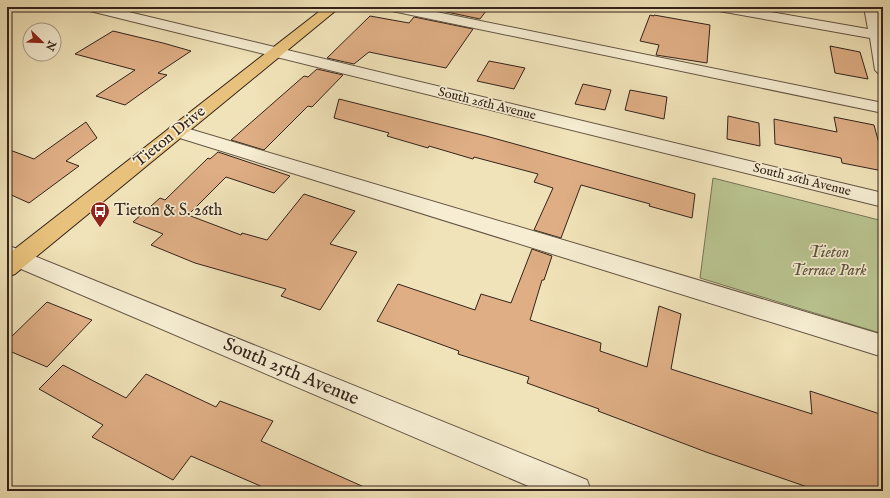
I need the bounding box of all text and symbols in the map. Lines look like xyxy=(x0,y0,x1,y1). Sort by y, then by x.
north arrow xyxy=(22,22,62,62)
text: N xyxy=(42,37,59,53)
street label: South 26th Avenue xyxy=(436,84,538,124)
street label: Tieton Drive xyxy=(130,102,210,172)
street label: South 26th Avenue xyxy=(751,160,853,200)
bus stop icon: Tieton & S. 26th xyxy=(89,200,111,228)
place label: Tieton & S. 26th xyxy=(114,201,223,221)
park label: Tieton Terrace Park xyxy=(791,243,867,281)
street label: South 25th Avenue xyxy=(220,333,363,412)

